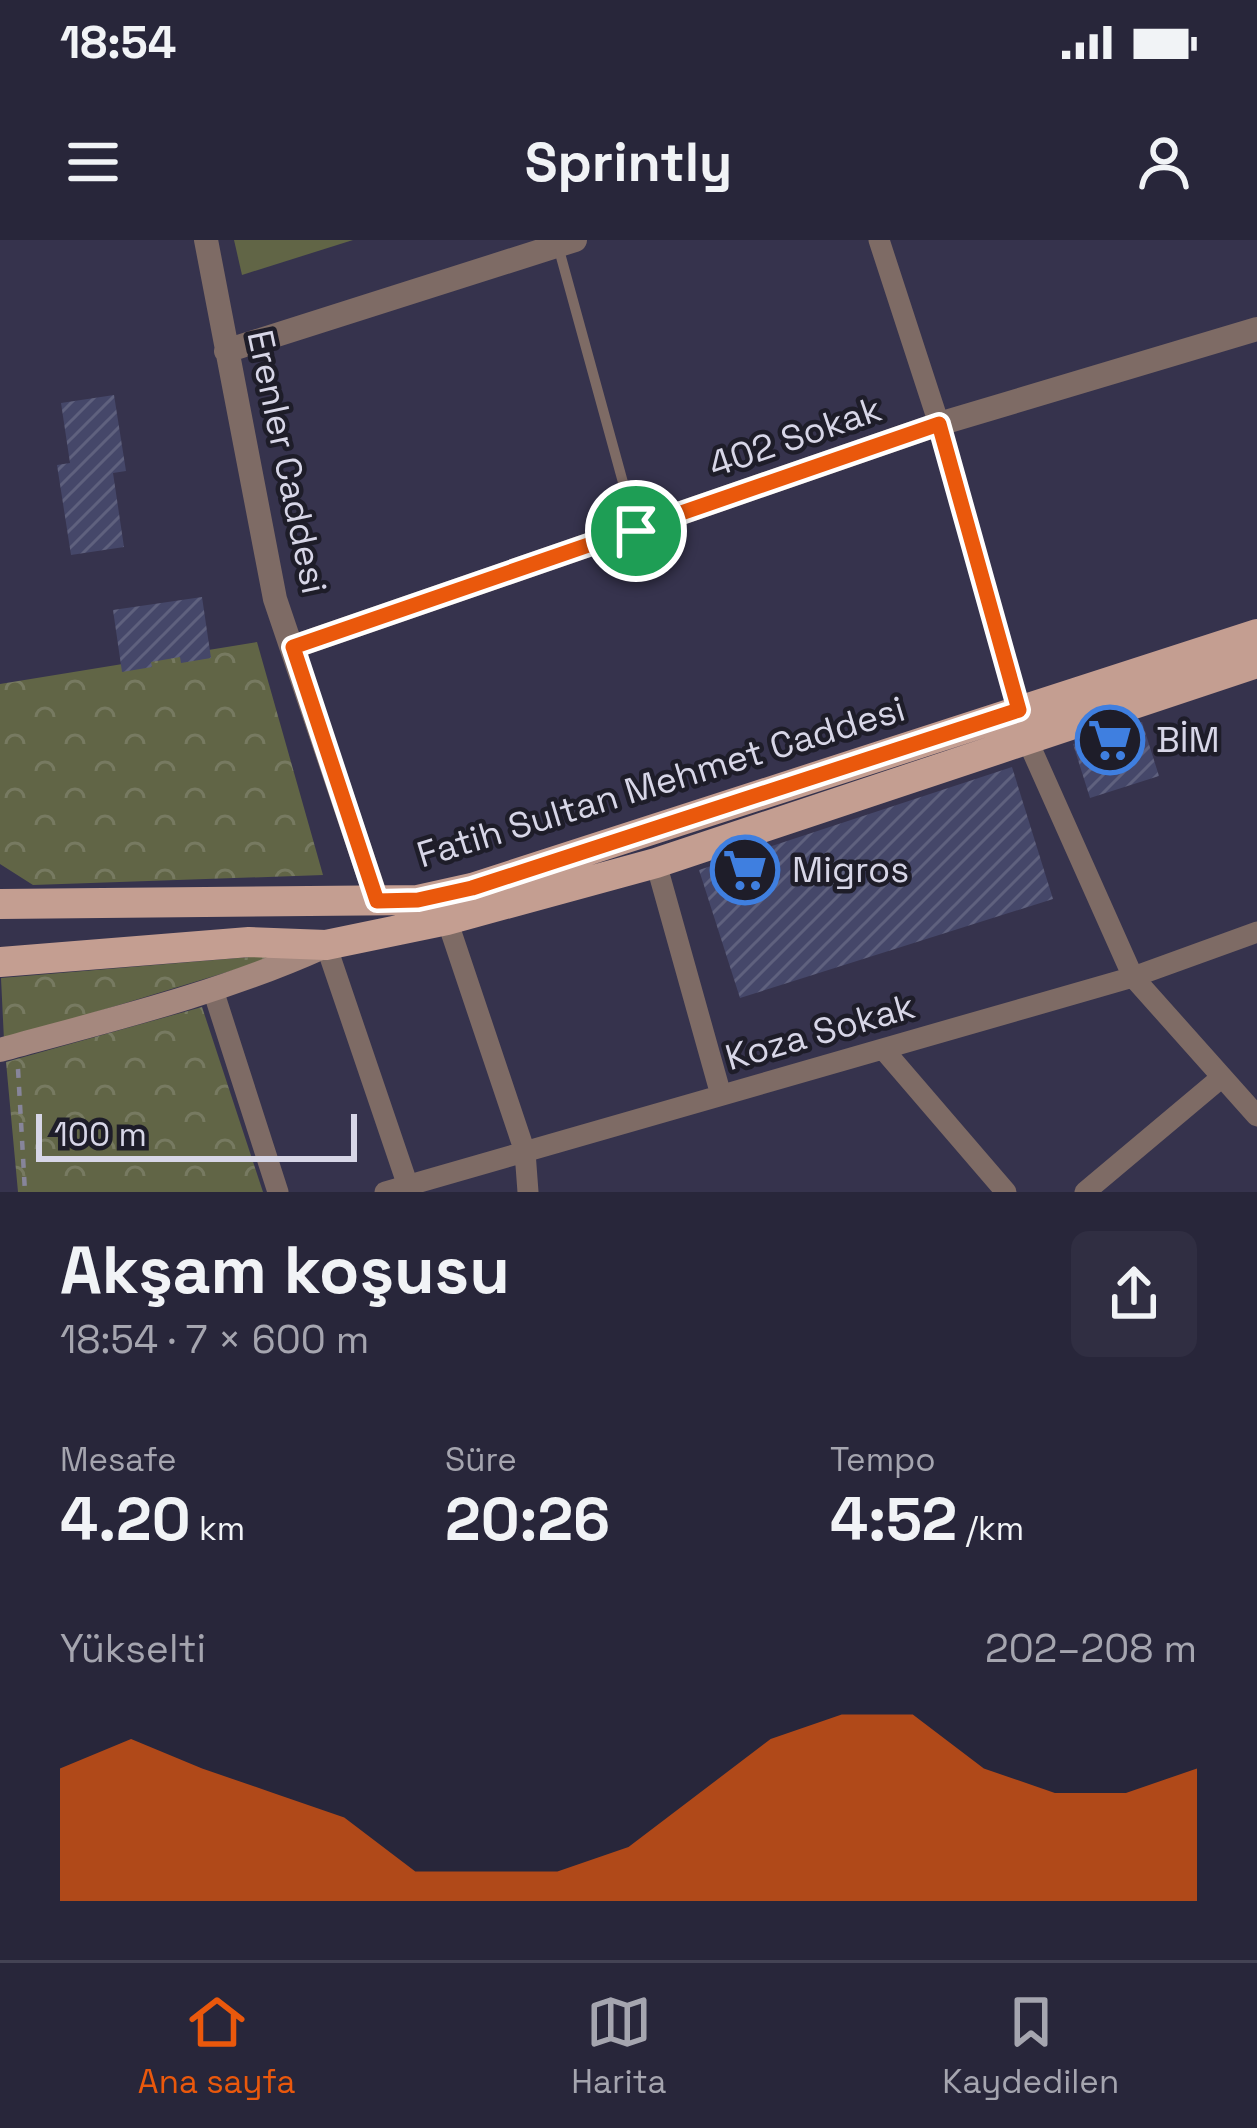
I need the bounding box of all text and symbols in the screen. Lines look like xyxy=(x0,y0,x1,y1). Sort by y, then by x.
text: 18:54 xyxy=(60,14,176,71)
text: Sprintly xyxy=(525,128,732,197)
icon: menu xyxy=(60,129,126,195)
icon: person xyxy=(1131,129,1197,195)
street label: Erenler Caddesi xyxy=(237,326,337,598)
street label: 402 Sokak xyxy=(702,386,888,488)
pin xyxy=(585,480,687,582)
icon: arrive xyxy=(603,498,669,564)
street label: Fatih Sultan Mehmet Caddesi xyxy=(412,686,910,878)
supermarket icon: BİM xyxy=(1075,705,1145,775)
place label: BİM xyxy=(1156,717,1220,763)
supermarket icon: Migros xyxy=(710,835,780,905)
place label: Migros xyxy=(792,847,909,893)
street label: Koza Sokak xyxy=(720,983,920,1081)
scale bar xyxy=(36,1108,357,1161)
text: 100 m xyxy=(54,1114,147,1156)
text: Akşam koşusu xyxy=(60,1228,510,1312)
button: share xyxy=(1071,1231,1197,1357)
text: 18:54 · 7 × 600 m xyxy=(60,1315,369,1364)
text: Mesafe xyxy=(60,1439,177,1481)
text: Süre xyxy=(445,1439,517,1481)
text: Tempo xyxy=(830,1439,936,1481)
text: 4.20 xyxy=(60,1481,191,1558)
text: 20:26 xyxy=(445,1481,610,1558)
text: 4:52 xyxy=(830,1481,957,1558)
text: km xyxy=(191,1508,245,1550)
text: /km xyxy=(957,1508,1024,1550)
text: Yükselti xyxy=(60,1624,206,1673)
text: 202–208 m xyxy=(985,1624,1197,1673)
tab: Ana sayfa xyxy=(138,1989,296,2103)
tab: Harita xyxy=(571,1989,667,2103)
tab: Kaydedilen xyxy=(942,1989,1119,2103)

